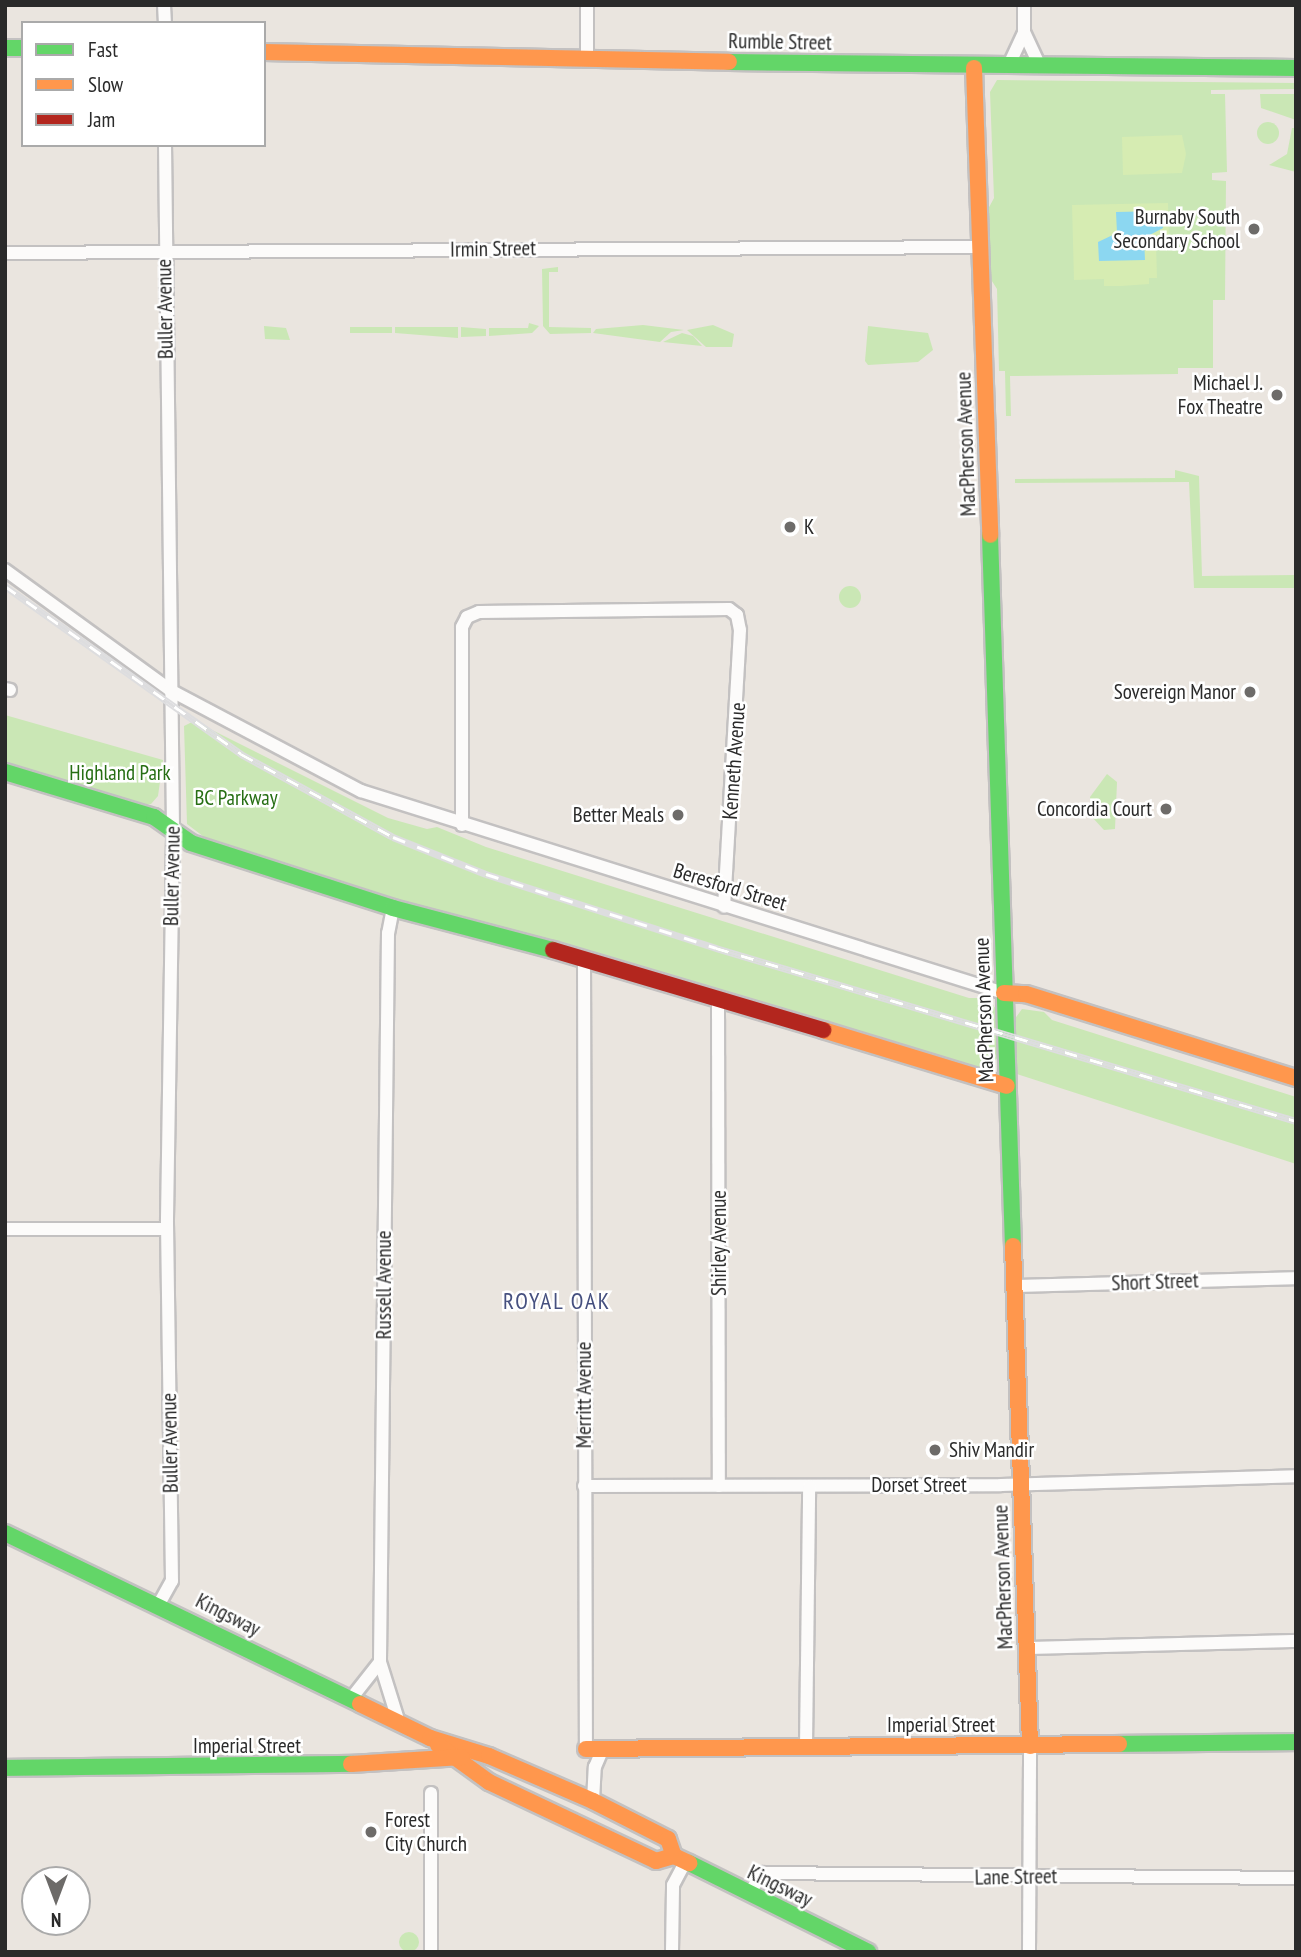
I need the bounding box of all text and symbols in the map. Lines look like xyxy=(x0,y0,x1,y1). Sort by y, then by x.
legend xyxy=(21,21,266,147)
street label: Rumble Street xyxy=(728,28,832,56)
text: Fast xyxy=(88,36,118,63)
text: Slow xyxy=(88,71,123,98)
text: Jam xyxy=(88,106,115,133)
place label: Burnaby South Secondary School xyxy=(1113,204,1240,254)
marker: Burnaby South Secondary School xyxy=(1246,221,1262,237)
street label: Irmin Street xyxy=(450,236,536,262)
street label: Buller Avenue xyxy=(152,258,178,360)
place label: Michael J. Fox Theatre xyxy=(1177,370,1263,420)
street label: MacPherson Avenue xyxy=(951,371,981,517)
marker: Michael J. Fox Theatre xyxy=(1269,387,1285,403)
place label: K xyxy=(804,514,814,540)
marker: K xyxy=(782,519,798,535)
place label: Sovereign Manor xyxy=(1114,679,1236,705)
marker: Sovereign Manor xyxy=(1242,684,1258,700)
street label: Kenneth Avenue xyxy=(717,701,751,821)
park label: Highland Park xyxy=(69,760,171,786)
park label: BC Parkway xyxy=(194,785,278,811)
place label: Concordia Court xyxy=(1037,796,1152,822)
marker: Concordia Court xyxy=(1158,801,1174,817)
place label: Better Meals xyxy=(573,802,664,828)
marker: Better Meals xyxy=(670,807,686,823)
street label: Buller Avenue xyxy=(159,825,185,927)
street label: Beresford Street xyxy=(670,858,790,916)
street label: MacPherson Avenue xyxy=(969,937,999,1083)
street label: Shirley Avenue xyxy=(706,1189,732,1297)
street label: Russell Avenue xyxy=(371,1230,397,1340)
street label: Short Street xyxy=(1111,1268,1199,1296)
district label: ROYAL OAK xyxy=(504,1287,610,1315)
street label: Merritt Avenue xyxy=(571,1341,597,1449)
street label: Buller Avenue xyxy=(157,1392,183,1494)
place label: Shiv Mandir xyxy=(949,1437,1035,1463)
marker: Shiv Mandir xyxy=(927,1442,943,1458)
street label: Dorset Street xyxy=(871,1472,967,1498)
street label: MacPherson Avenue xyxy=(988,1504,1018,1650)
street label: Kingsway xyxy=(192,1588,264,1642)
street label: Imperial Street xyxy=(887,1712,995,1738)
street label: Imperial Street xyxy=(193,1733,301,1759)
place label: Forest City Church xyxy=(385,1807,468,1857)
marker: Forest City Church xyxy=(363,1824,379,1840)
street label: Kingsway xyxy=(743,1860,817,1912)
street label: Lane Street xyxy=(974,1864,1058,1890)
north arrow xyxy=(21,1866,91,1936)
text: N xyxy=(51,1908,61,1932)

